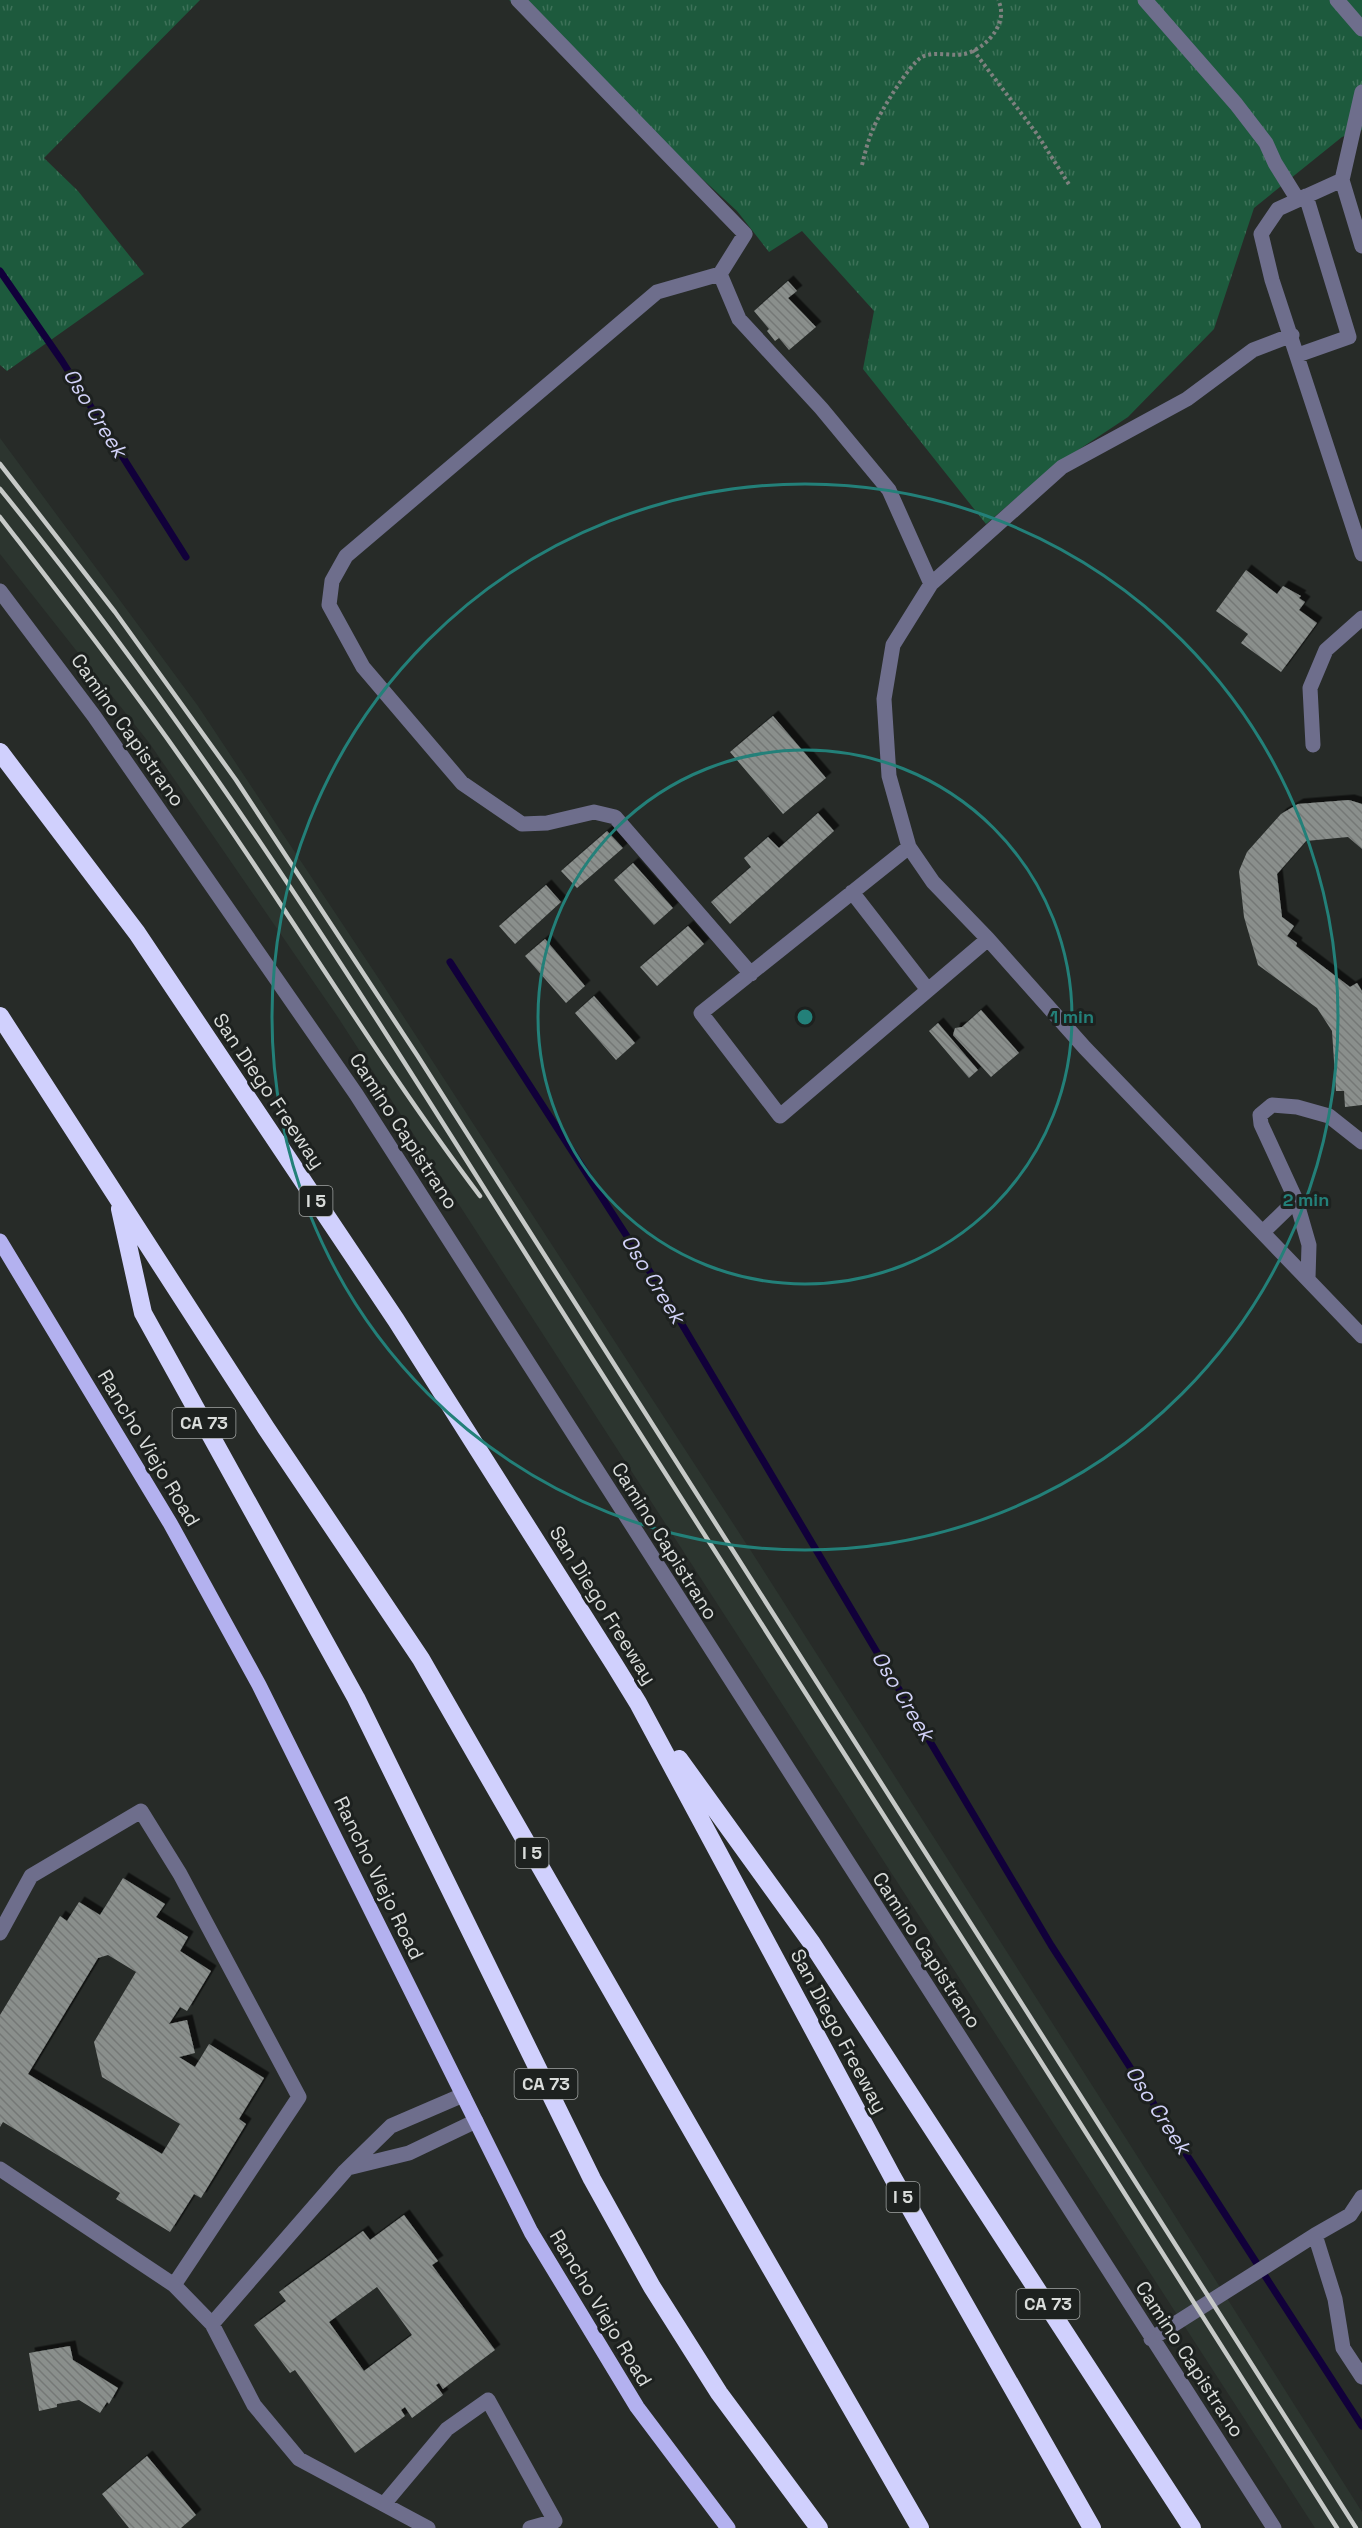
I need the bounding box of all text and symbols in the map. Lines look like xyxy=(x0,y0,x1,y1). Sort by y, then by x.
water label: Oso Creek xyxy=(57,363,135,465)
street label: Camino Capistrano xyxy=(65,648,191,812)
text: 1 min xyxy=(1050,1005,1094,1028)
centre of rings xyxy=(795,1007,815,1027)
street label: San Diego Freeway xyxy=(207,1008,331,1174)
street label: Camino Capistrano xyxy=(344,1048,464,1214)
road number: I 5 xyxy=(300,1186,332,1216)
text: 2 min xyxy=(1283,1188,1329,1211)
water label: Oso Creek xyxy=(615,1229,693,1331)
street label: Rancho Viejo Road xyxy=(92,1365,206,1531)
road number: CA 73 xyxy=(172,1408,236,1438)
street label: Camino Capistrano xyxy=(606,1457,724,1625)
street label: San Diego Freeway xyxy=(544,1521,662,1689)
water label: Oso Creek xyxy=(866,1646,942,1748)
street label: Rancho Viejo Road xyxy=(328,1792,430,1964)
road number: I 5 xyxy=(516,1838,548,1868)
street label: Camino Capistrano xyxy=(867,1867,987,2033)
street label: San Diego Freeway xyxy=(785,1944,893,2118)
water label: Oso Creek xyxy=(1120,2060,1199,2162)
road number: CA 73 xyxy=(514,2069,578,2099)
road number: I 5 xyxy=(886,2182,920,2212)
street label: Rancho Viejo Road xyxy=(544,2225,658,2391)
street label: Camino Capistrano xyxy=(1130,2276,1250,2442)
road number: CA 73 xyxy=(1016,2289,1080,2319)

